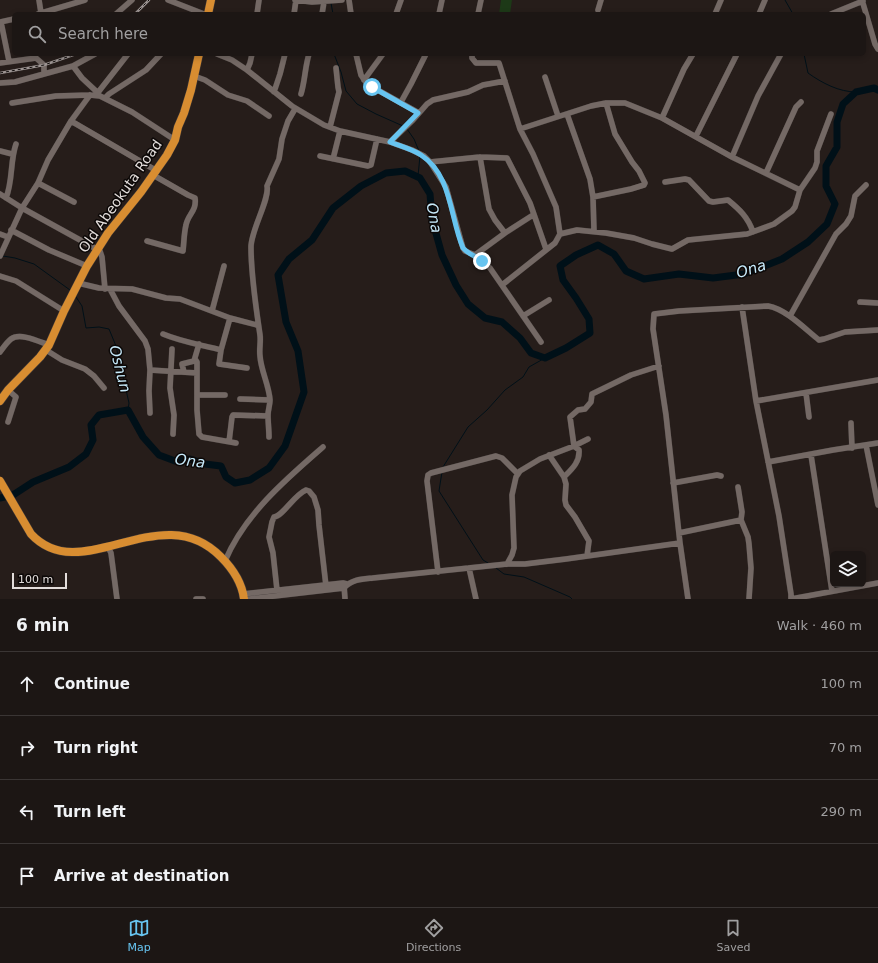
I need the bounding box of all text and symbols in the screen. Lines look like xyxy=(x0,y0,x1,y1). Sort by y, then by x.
search box xyxy=(12,12,866,56)
icon: search xyxy=(26,23,48,45)
text: Search here xyxy=(58,25,148,43)
route start xyxy=(363,78,381,96)
street label: Old Abeokuta Road xyxy=(75,136,165,256)
water label: Ona xyxy=(422,201,446,235)
route end xyxy=(473,252,491,270)
water label: Ona xyxy=(734,256,768,282)
water label: Oshun xyxy=(105,343,135,395)
water label: Ona xyxy=(174,450,206,472)
map controls xyxy=(830,551,866,587)
button: layers xyxy=(830,551,866,587)
scale bar xyxy=(12,571,67,590)
text: 100 m xyxy=(18,573,53,586)
text: 6 min xyxy=(16,615,69,635)
text: Walk · 460 m xyxy=(777,618,862,633)
icon: ahead xyxy=(16,673,38,695)
text: Continue xyxy=(54,675,130,693)
text: 100 m xyxy=(820,676,862,691)
icon: right xyxy=(16,737,38,759)
text: Turn right xyxy=(54,739,138,757)
text: 70 m xyxy=(829,740,862,755)
icon: left xyxy=(16,801,38,823)
text: Turn left xyxy=(54,803,126,821)
text: 290 m xyxy=(820,804,862,819)
icon: arrive xyxy=(16,865,38,887)
text: Arrive at destination xyxy=(54,867,229,885)
tab: Map xyxy=(128,917,151,954)
tab: Directions xyxy=(406,917,461,954)
tab: Saved xyxy=(716,917,750,954)

